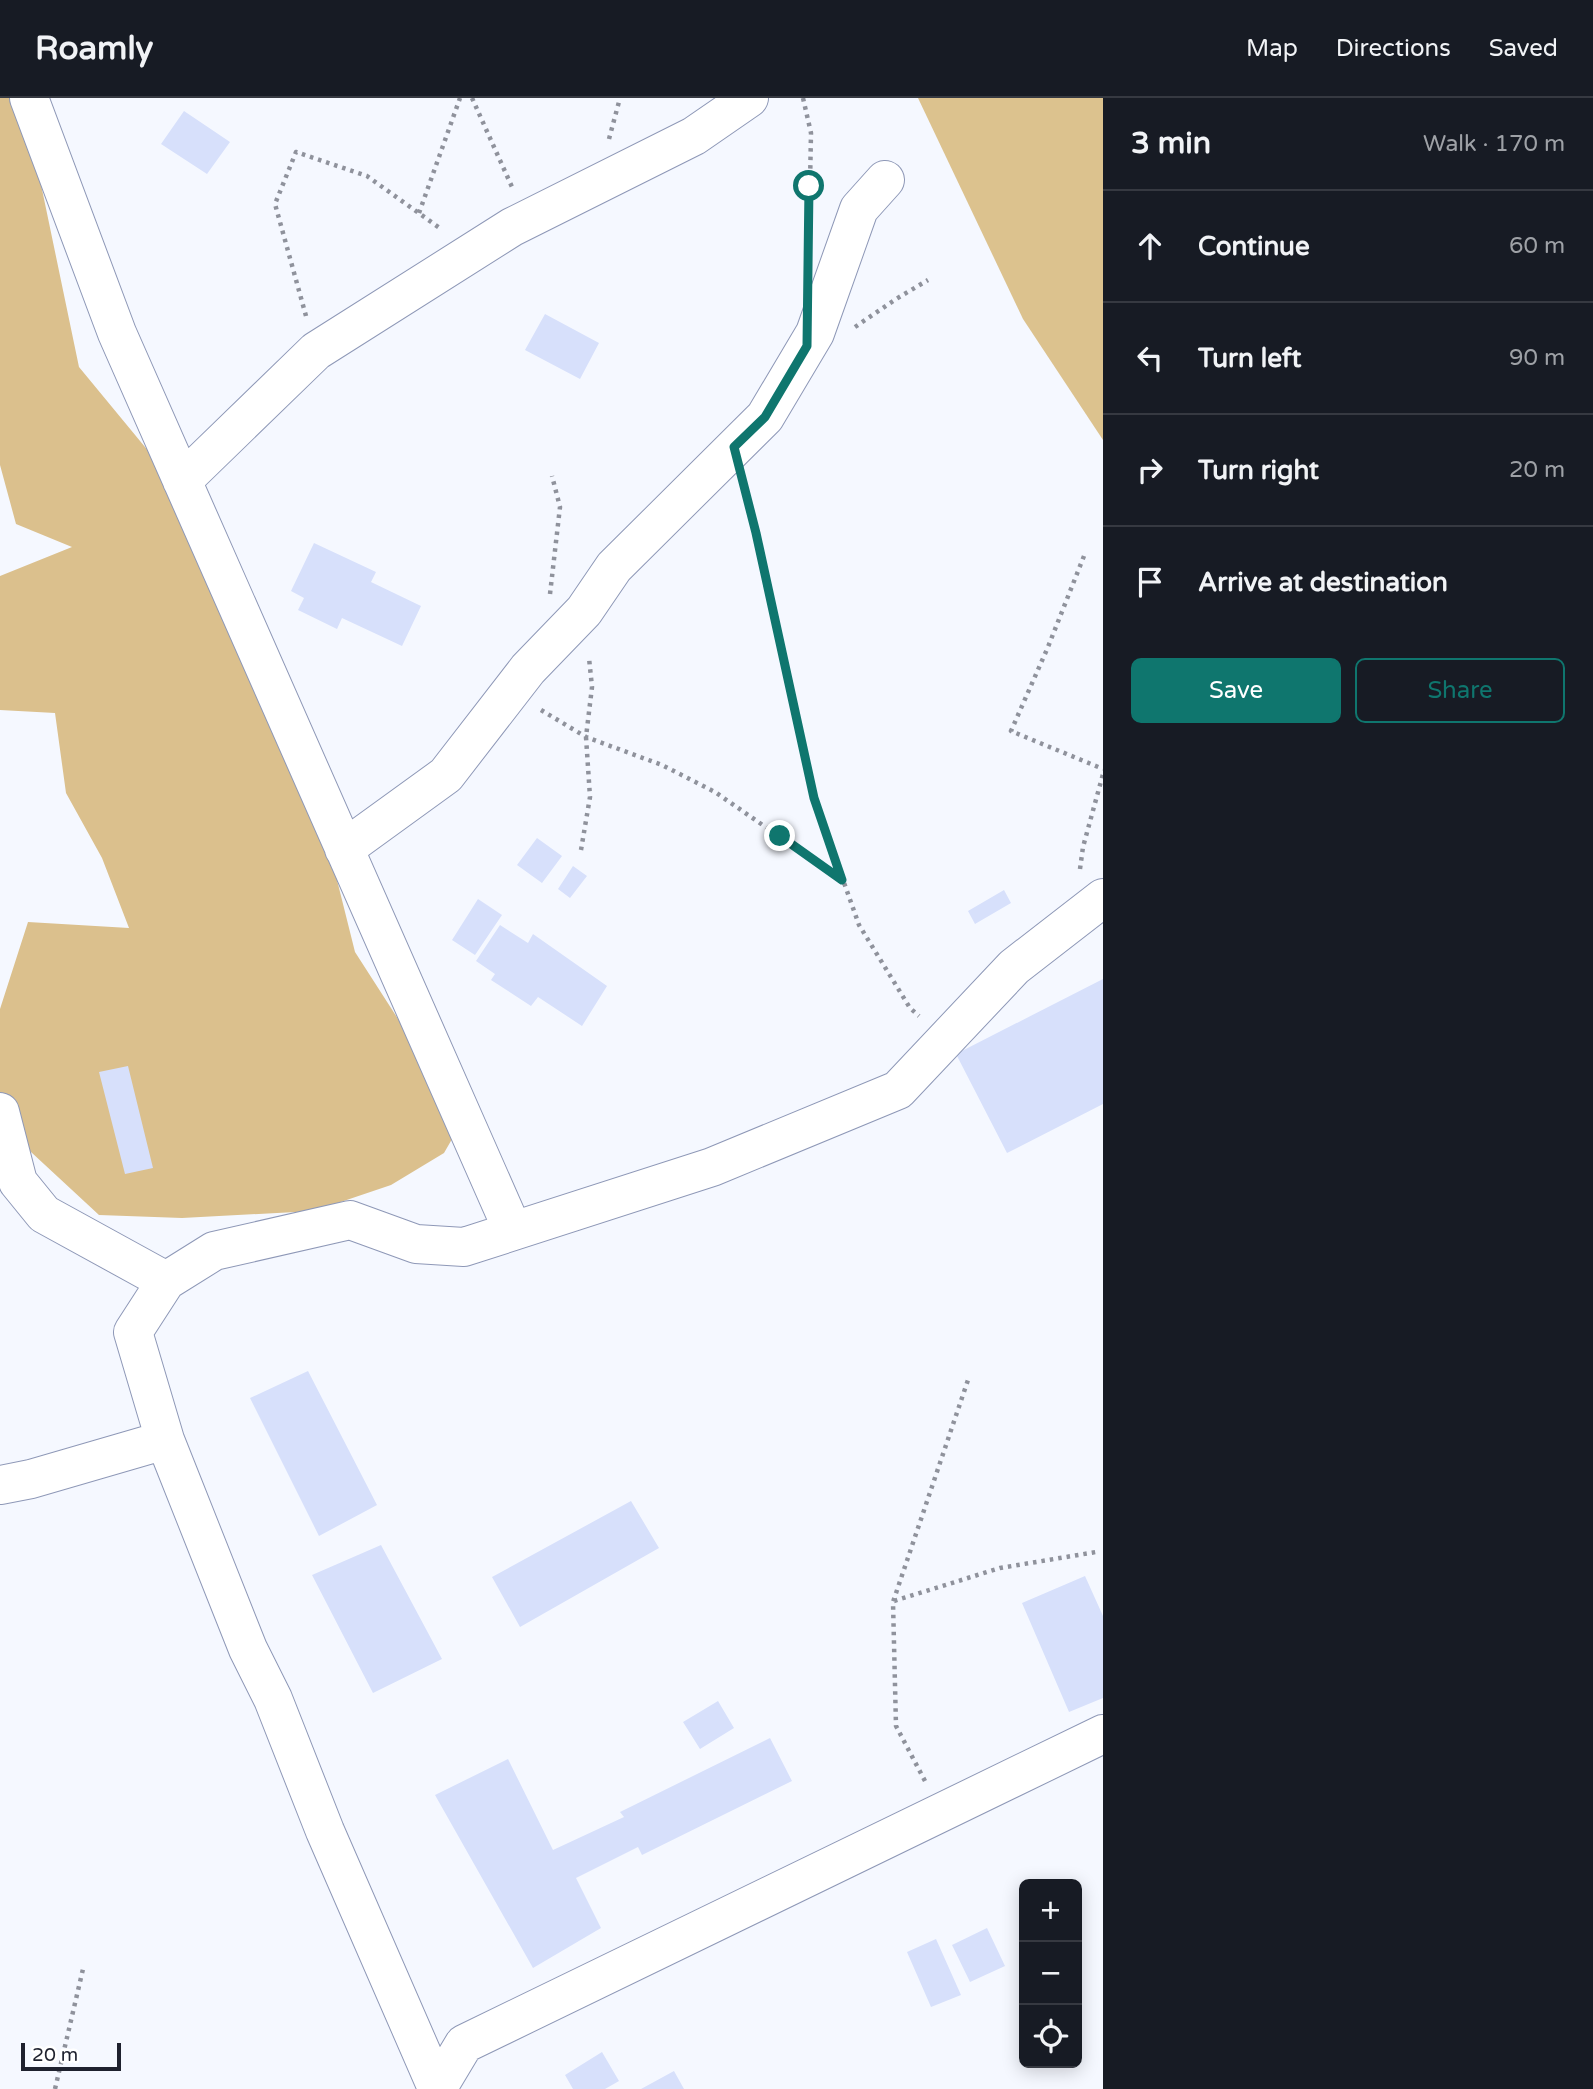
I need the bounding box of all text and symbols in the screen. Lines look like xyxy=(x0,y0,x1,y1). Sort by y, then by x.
text: Roamly xyxy=(35,29,153,68)
text: Map xyxy=(1246,34,1298,63)
text: Directions xyxy=(1336,34,1451,63)
text: Saved xyxy=(1489,34,1558,63)
text: 3 min xyxy=(1131,125,1211,162)
text: Walk · 170 m xyxy=(1423,130,1565,158)
route start xyxy=(793,170,824,201)
icon: ahead xyxy=(1131,227,1169,265)
text: Continue xyxy=(1198,231,1310,262)
text: 60 m xyxy=(1509,232,1565,260)
icon: left xyxy=(1131,339,1169,377)
text: Turn left xyxy=(1198,343,1301,374)
text: 90 m xyxy=(1509,344,1565,372)
icon: right xyxy=(1131,451,1169,489)
text: Turn right xyxy=(1198,455,1319,486)
text: 20 m xyxy=(1509,456,1565,484)
icon: arrive xyxy=(1131,563,1169,601)
text: Arrive at destination xyxy=(1198,567,1448,598)
button: Save xyxy=(1131,658,1341,723)
button: Share xyxy=(1355,658,1565,723)
route end xyxy=(764,820,795,851)
map controls xyxy=(1019,1879,1082,2068)
button: + xyxy=(1019,1879,1082,1942)
button: − xyxy=(1019,1942,1082,2005)
button: locate xyxy=(1019,2005,1082,2068)
scale bar xyxy=(21,2040,121,2072)
text: 20 m xyxy=(32,2044,78,2066)

